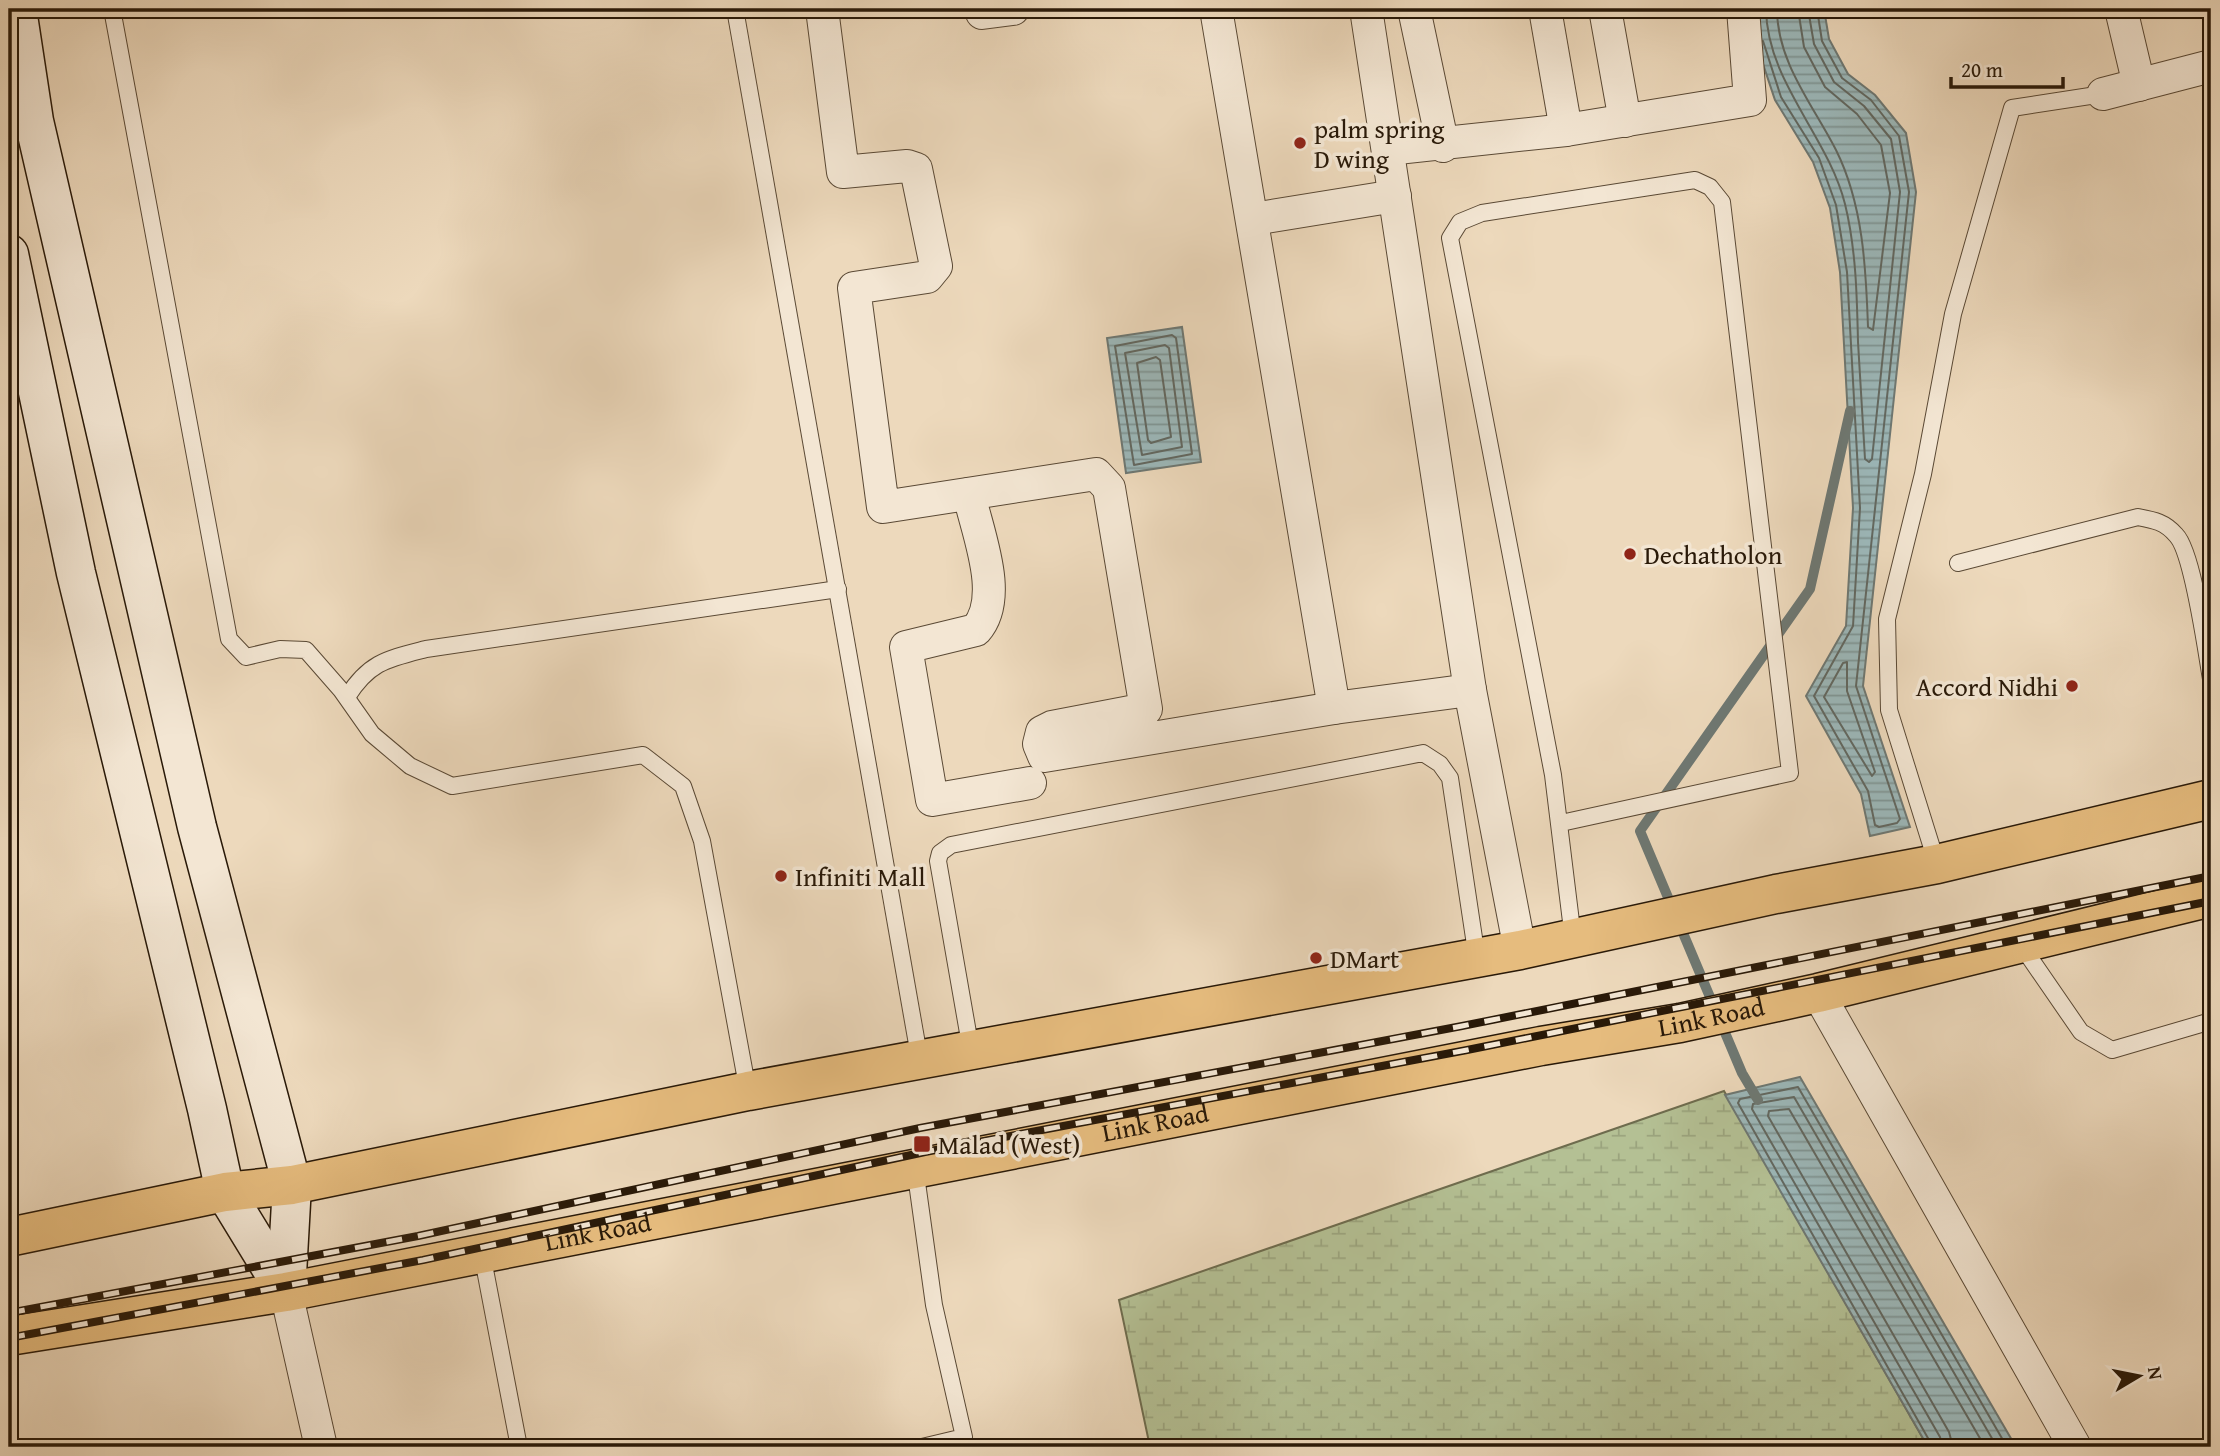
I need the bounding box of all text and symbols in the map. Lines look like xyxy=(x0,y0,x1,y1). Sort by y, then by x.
scale bar xyxy=(1951,46,2062,90)
text: 20 m xyxy=(1961,54,2003,85)
place label: palm spring D wing xyxy=(1314,109,1445,178)
marker: palm spring D wing xyxy=(1292,135,1308,151)
place label: Dechatholon xyxy=(1644,535,1783,574)
marker: Dechatholon xyxy=(1622,546,1638,562)
place label: Accord Nidhi xyxy=(1916,667,2058,706)
marker: Accord Nidhi xyxy=(2064,678,2080,694)
place label: Infiniti Mall xyxy=(795,857,926,896)
marker: Infiniti Mall xyxy=(773,868,789,884)
place label: DMart xyxy=(1330,939,1399,978)
marker: DMart xyxy=(1308,950,1324,966)
street label: Link Road xyxy=(1655,986,1768,1046)
street label: Link Road xyxy=(1098,1092,1212,1151)
place label: Malad (West) xyxy=(938,1125,1080,1164)
marker: Malad (West) xyxy=(912,1134,932,1154)
street label: Link Road xyxy=(541,1201,654,1260)
north arrow xyxy=(2104,1340,2174,1410)
text: N xyxy=(2141,1364,2171,1382)

